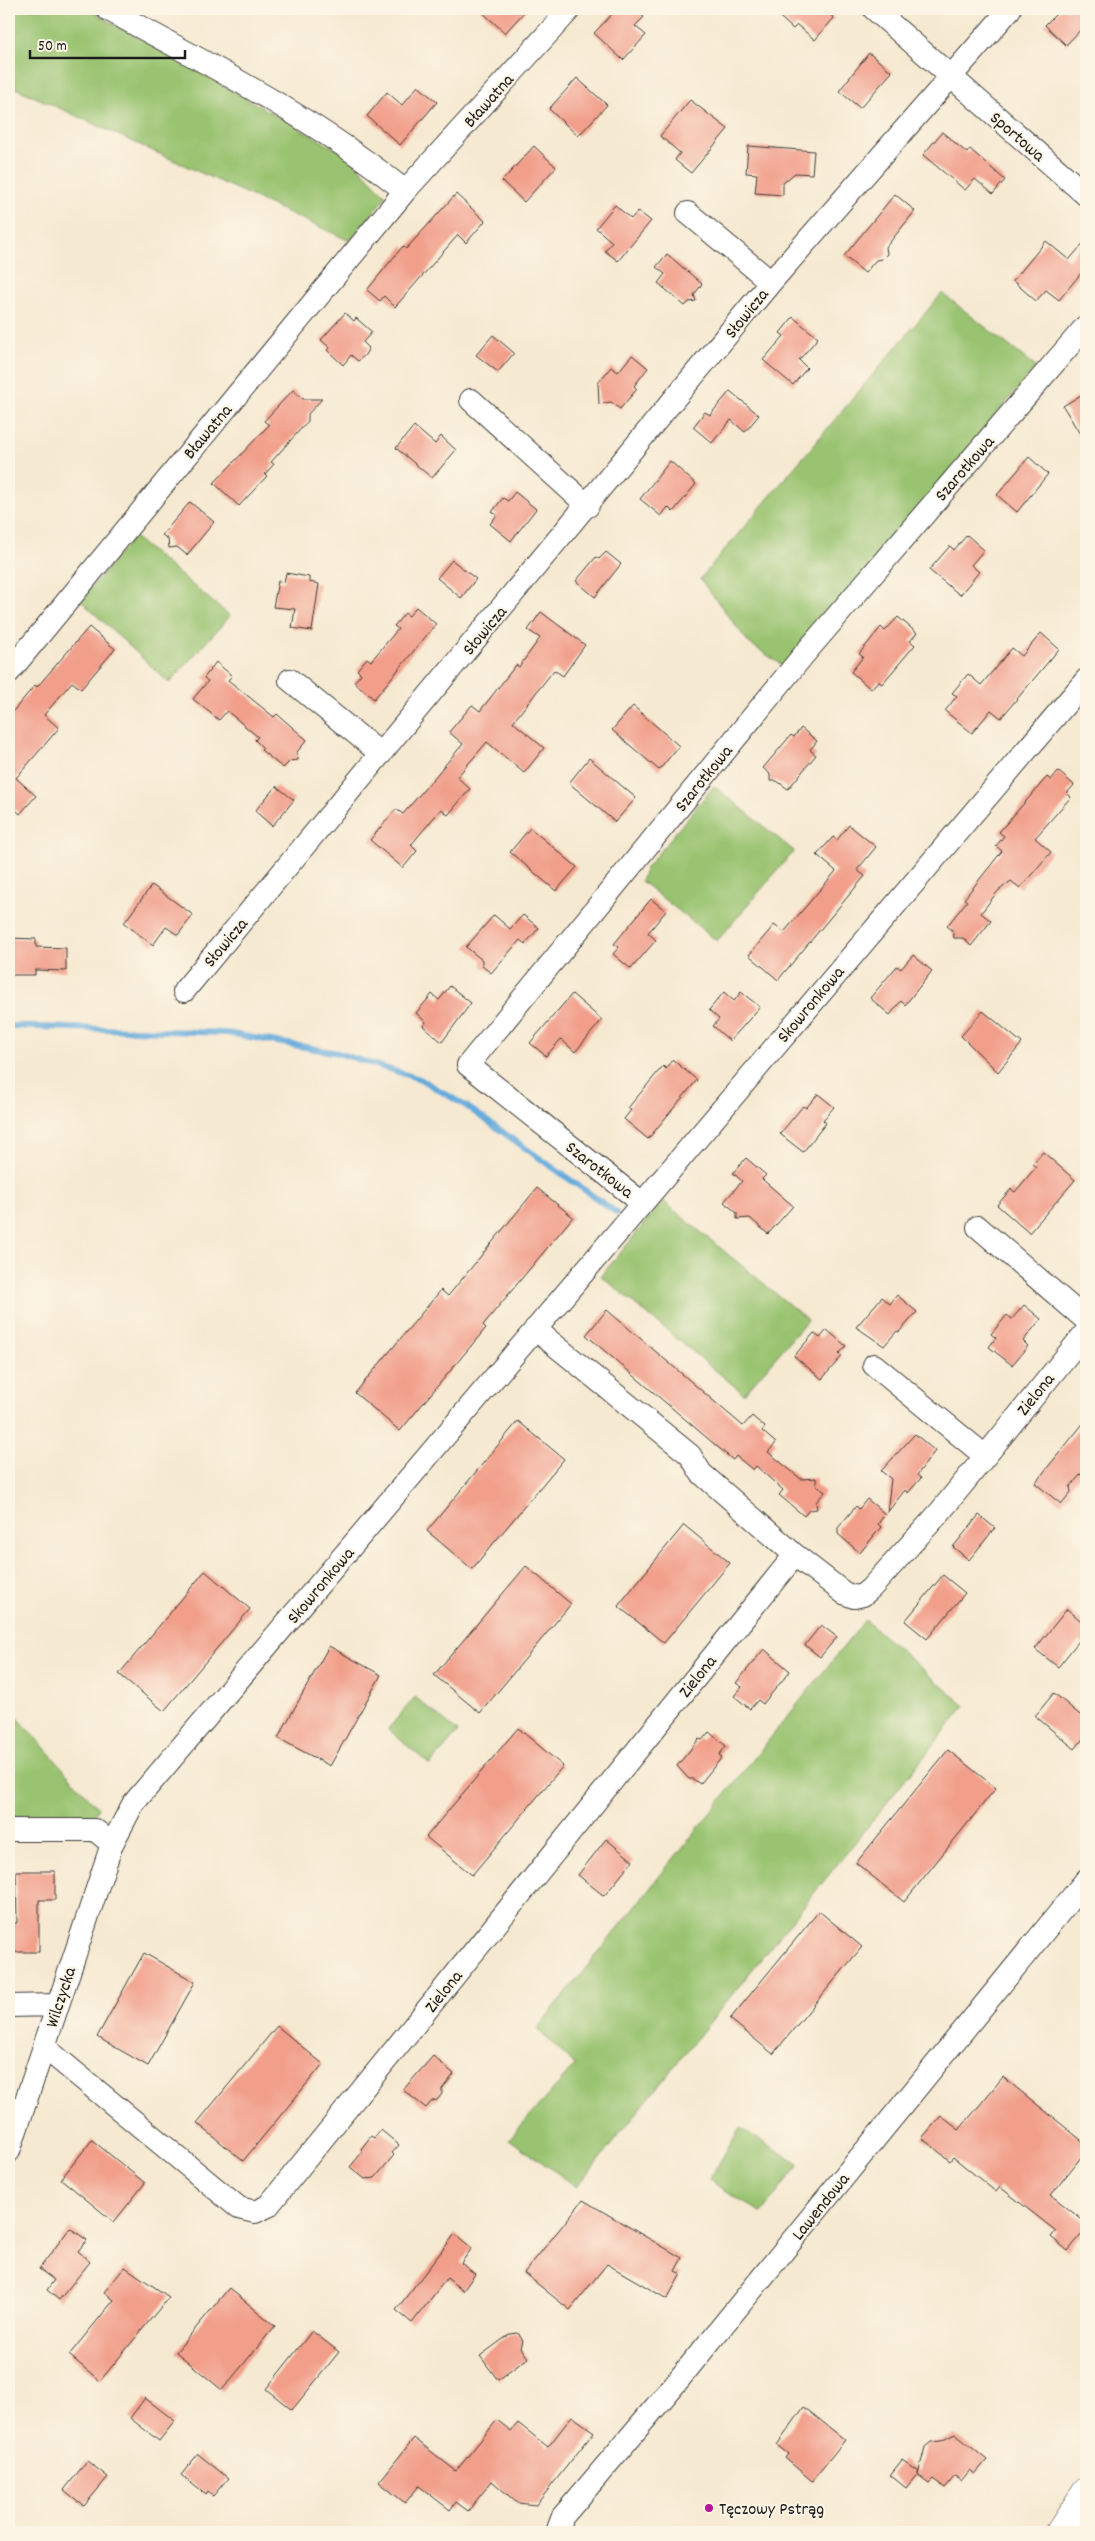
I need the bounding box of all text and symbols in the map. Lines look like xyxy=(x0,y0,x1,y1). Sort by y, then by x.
scale bar xyxy=(30,28,185,60)
text: 50 m xyxy=(38,36,67,58)
street label: Bławatna xyxy=(459,69,521,134)
street label: Sportowa xyxy=(983,107,1050,169)
street label: Słowicza xyxy=(720,284,776,345)
street label: Bławatna xyxy=(178,399,240,466)
street label: Szarotkowa xyxy=(930,431,1002,508)
street label: Słowicza xyxy=(458,601,514,662)
street label: Szarotkowa xyxy=(670,740,740,819)
street label: Słowicza xyxy=(199,913,255,974)
street label: Skowronkowa xyxy=(772,961,852,1049)
street label: Szarotkowa xyxy=(559,1136,638,1206)
street label: Zielona xyxy=(1012,1369,1062,1422)
street label: Skowronkowa xyxy=(282,1542,362,1630)
street label: Zielona xyxy=(674,1651,724,1704)
street label: Wilczycka xyxy=(41,1964,84,2031)
street label: Zielona xyxy=(420,1966,470,2019)
street label: Lawendowa xyxy=(787,2168,857,2247)
place label: Tęczowy Pstrąg xyxy=(719,2498,824,2523)
marker: Tęczowy Pstrąg xyxy=(703,2502,715,2514)

